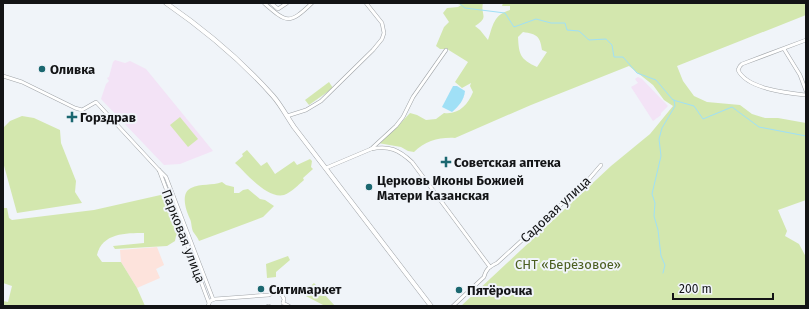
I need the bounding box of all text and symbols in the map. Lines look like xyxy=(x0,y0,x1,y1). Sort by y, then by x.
place label: Оливка xyxy=(50,62,95,77)
marker: Оливка xyxy=(37,64,47,74)
place label: Горздрав xyxy=(80,110,136,125)
marker: Горздрав xyxy=(67,112,77,122)
place label: Советская аптека xyxy=(454,155,561,170)
marker: Советская аптека xyxy=(441,157,451,167)
place label: Церковь Иконы Божией Матери Казанская xyxy=(377,173,524,203)
street label: Садовая улица xyxy=(517,173,593,246)
marker: Церковь Иконы Божией Матери Казанская xyxy=(364,182,374,192)
street label: Парковая улица xyxy=(159,187,208,285)
park label: СНТ «Берёзовое» xyxy=(515,257,621,272)
scale bar xyxy=(673,275,773,301)
place label: Ситимаркет xyxy=(269,282,342,297)
text: 200 m xyxy=(679,282,712,296)
place label: Пятёрочка xyxy=(467,283,532,298)
marker: Ситимаркет xyxy=(256,284,266,294)
marker: Пятёрочка xyxy=(454,285,464,295)

